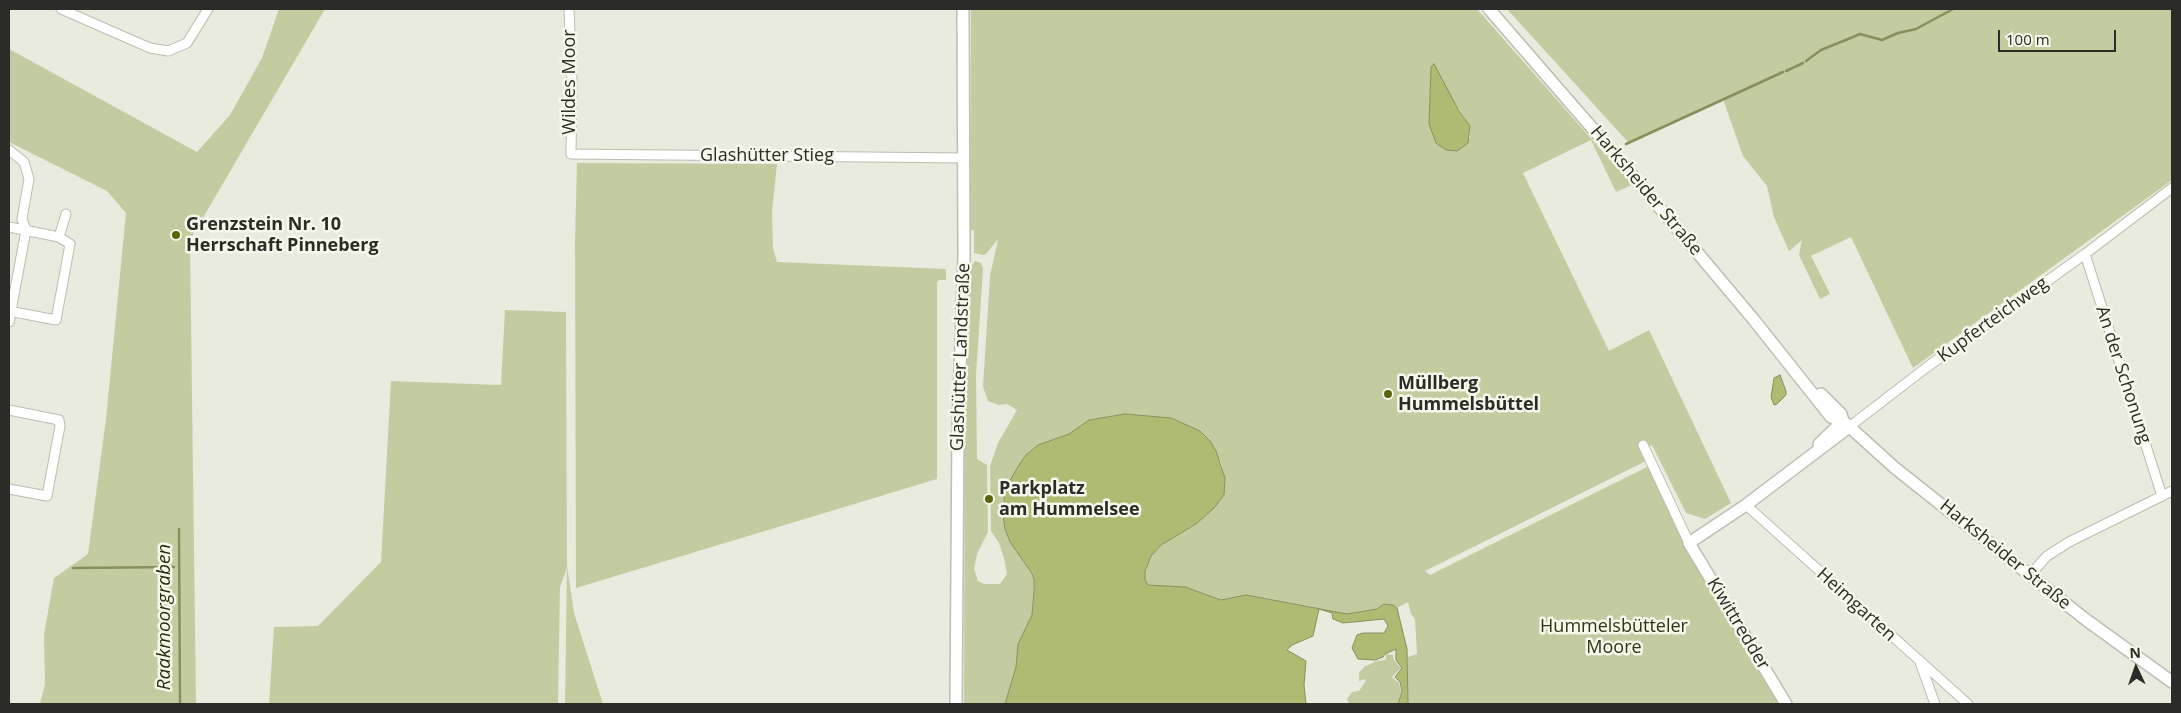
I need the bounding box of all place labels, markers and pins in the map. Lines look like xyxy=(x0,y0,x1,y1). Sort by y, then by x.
place label: Grenzstein Nr. 10 Herrschaft Pinneberg xyxy=(186,214,379,256)
marker: Grenzstein Nr. 10 Herrschaft Pinneberg xyxy=(170,229,182,241)
place label: Müllberg Hummelsbüttel xyxy=(1398,373,1539,416)
marker: Müllberg Hummelsbüttel xyxy=(1382,388,1394,400)
place label: Parkplatz am Hummelsee xyxy=(999,478,1140,520)
marker: Parkplatz am Hummelsee xyxy=(983,493,995,505)

